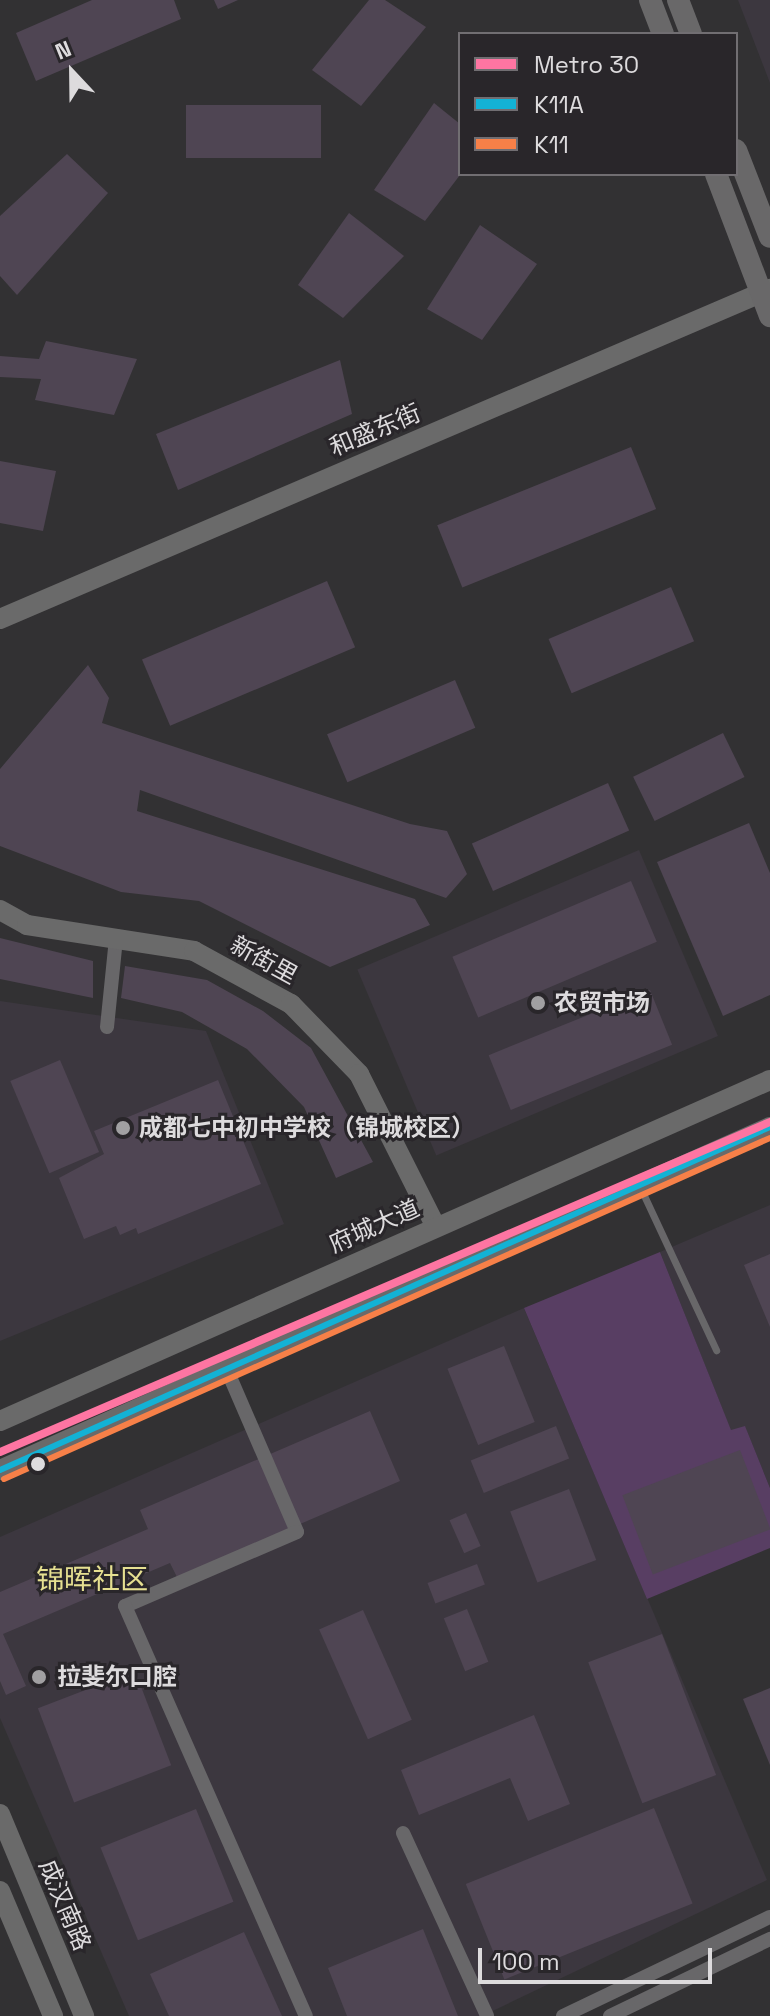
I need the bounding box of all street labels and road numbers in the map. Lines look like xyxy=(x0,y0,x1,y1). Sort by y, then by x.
street label: 和盛东街 xyxy=(325,398,425,462)
street label: 新街里 xyxy=(226,930,302,990)
street label: 府城大道 xyxy=(324,1193,424,1259)
street label: 成汉南路 xyxy=(33,1855,97,1955)

